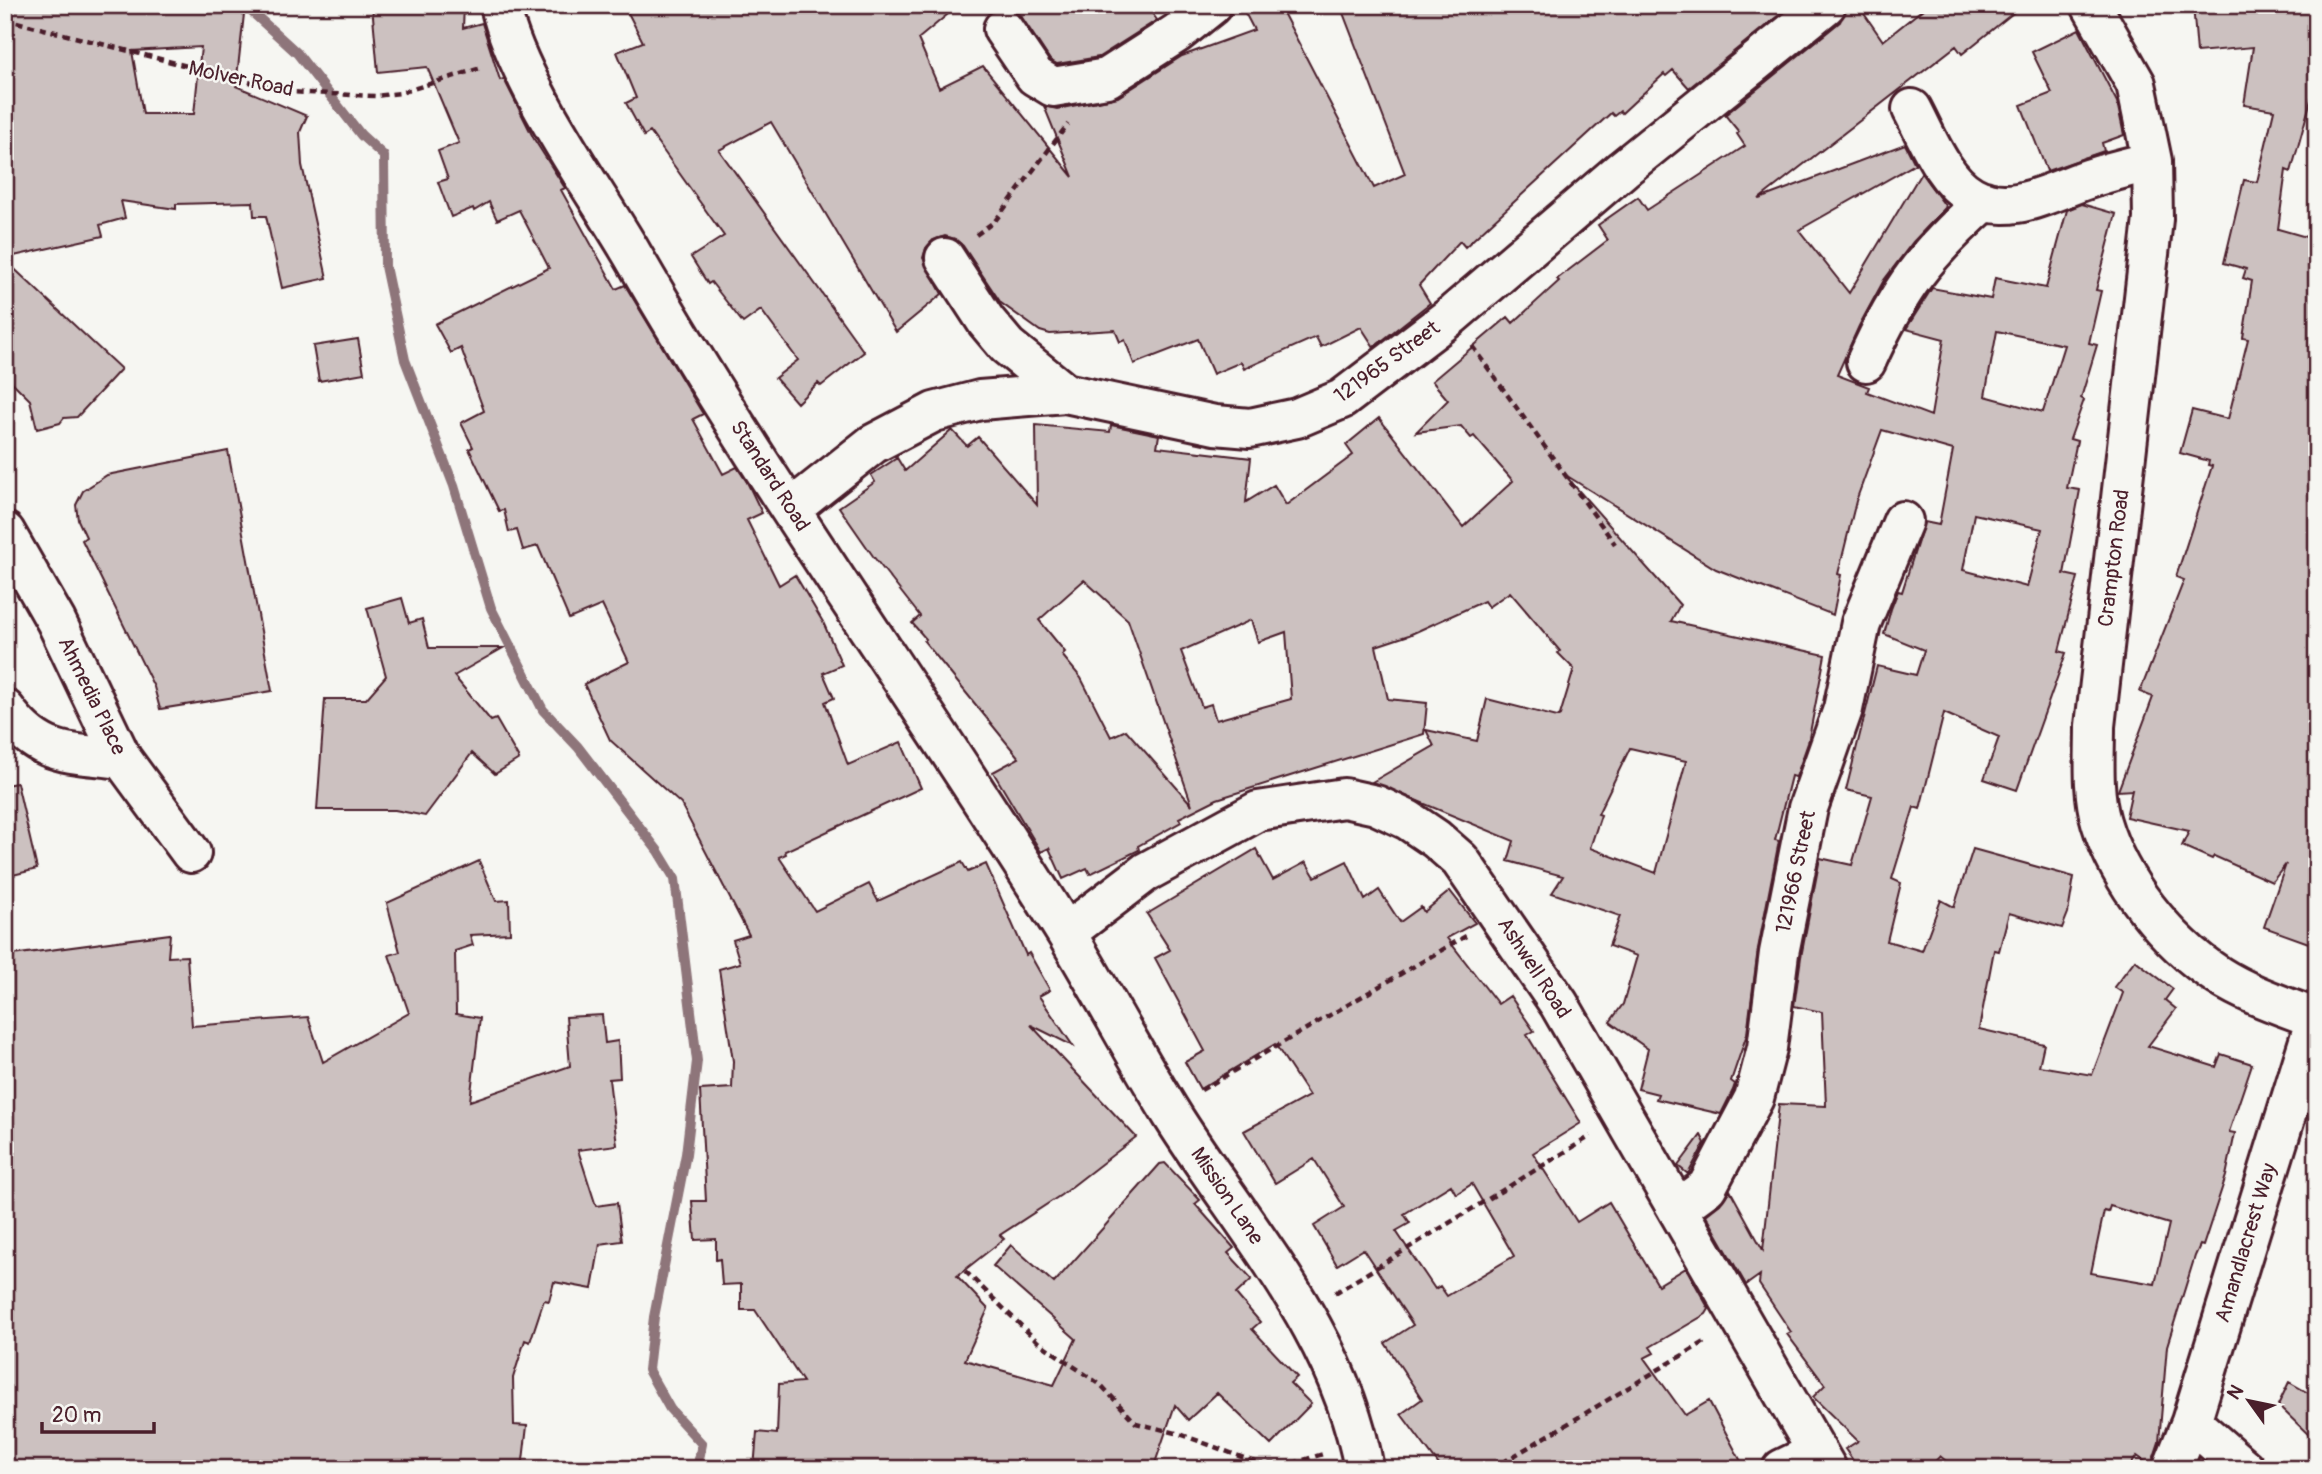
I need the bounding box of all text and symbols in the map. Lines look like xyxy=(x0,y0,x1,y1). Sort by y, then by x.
street label: Molver Road xyxy=(186,55,296,103)
street label: 121965 Street xyxy=(1329,314,1446,409)
street label: Standard Road xyxy=(724,415,816,537)
street label: Crampton Road xyxy=(2092,488,2136,628)
street label: Ahmedia Place xyxy=(52,632,133,760)
street label: 121966 Street xyxy=(1770,808,1822,936)
street label: Ashwell Road xyxy=(1491,912,1577,1024)
street label: Mission Lane xyxy=(1184,1142,1270,1251)
street label: Amandlacrest Way xyxy=(2209,1160,2283,1326)
north arrow xyxy=(2214,1366,2284,1436)
text: N xyxy=(2222,1380,2249,1404)
scale bar xyxy=(42,1390,154,1434)
text: 20 m xyxy=(52,1402,101,1429)

